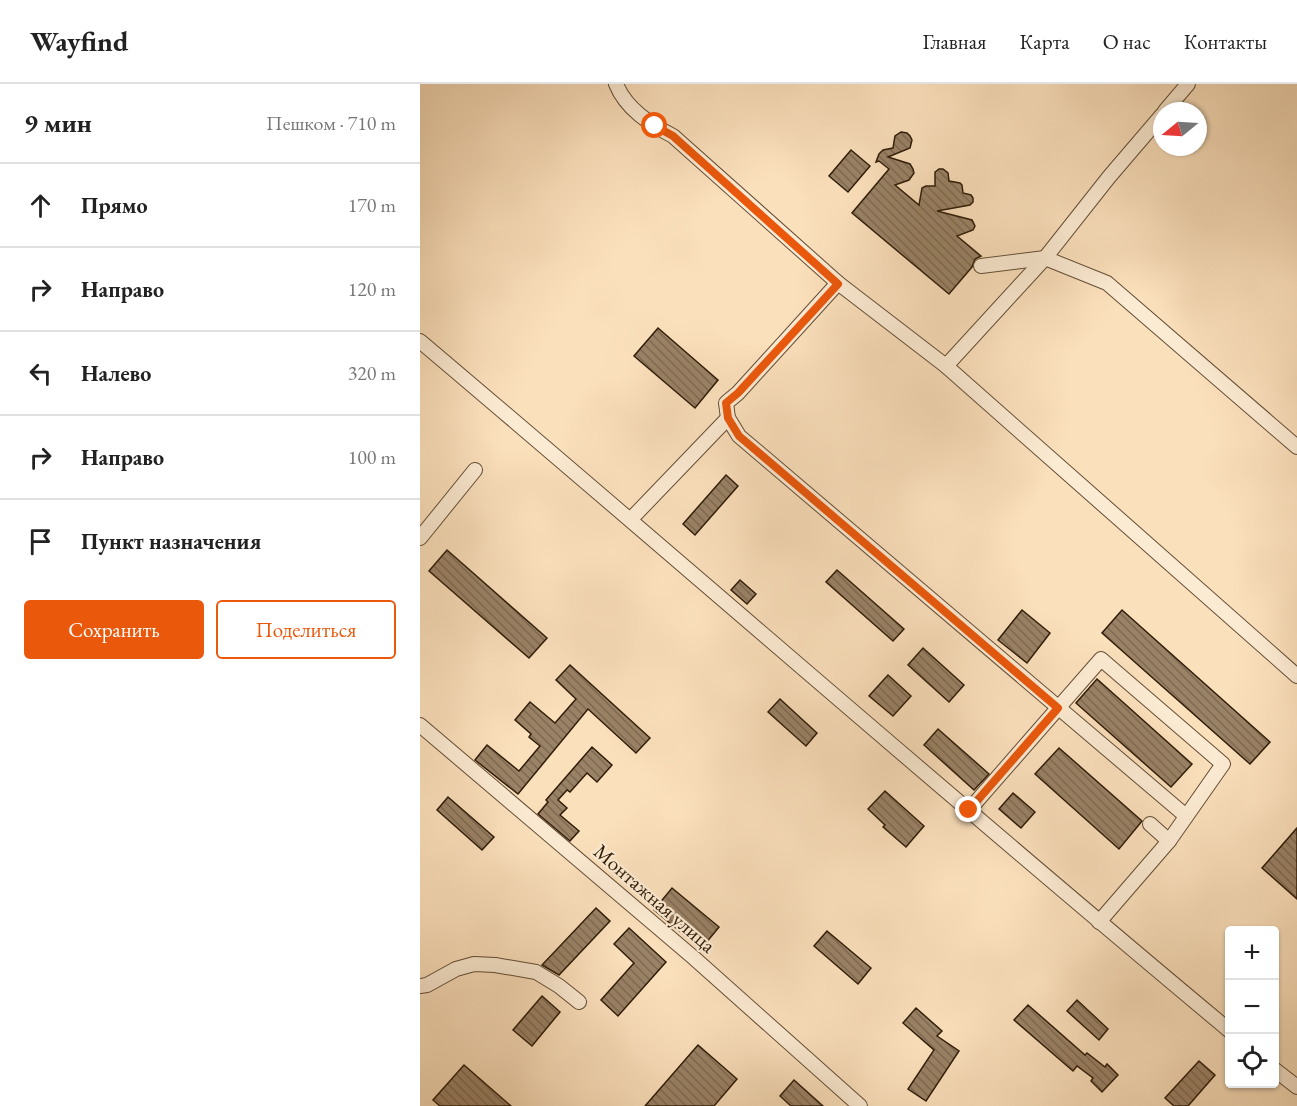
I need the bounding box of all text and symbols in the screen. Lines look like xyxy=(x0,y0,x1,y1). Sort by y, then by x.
text: Wayfind xyxy=(30,23,128,59)
text: Главная xyxy=(922,28,986,55)
text: Карта xyxy=(1019,28,1070,55)
text: О нас xyxy=(1103,28,1151,55)
text: Контакты xyxy=(1184,28,1267,55)
north arrow xyxy=(1153,102,1207,156)
text: 9 мин xyxy=(24,106,92,140)
text: Пешком · 710 m xyxy=(266,110,396,136)
route start xyxy=(641,112,667,138)
icon: ahead xyxy=(24,189,57,222)
text: Прямо xyxy=(81,191,148,220)
text: 170 m xyxy=(348,192,396,218)
icon: right xyxy=(24,273,57,306)
text: Направо xyxy=(81,275,164,304)
text: 120 m xyxy=(348,276,396,302)
icon: left xyxy=(24,357,57,390)
text: Налево xyxy=(81,359,151,388)
text: 320 m xyxy=(348,360,396,386)
icon: right xyxy=(24,441,57,474)
text: Направо xyxy=(81,443,164,472)
text: 100 m xyxy=(348,444,396,470)
icon: arrive xyxy=(24,525,57,558)
text: Пункт назначения xyxy=(81,527,261,556)
button: Сохранить xyxy=(24,600,204,659)
button: Поделиться xyxy=(216,600,396,659)
route end xyxy=(955,796,981,822)
street label: Монтажная улица xyxy=(588,838,722,959)
map controls xyxy=(1225,926,1279,1088)
button: + xyxy=(1225,926,1279,980)
button: − xyxy=(1225,980,1279,1034)
button: locate xyxy=(1225,1034,1279,1088)

